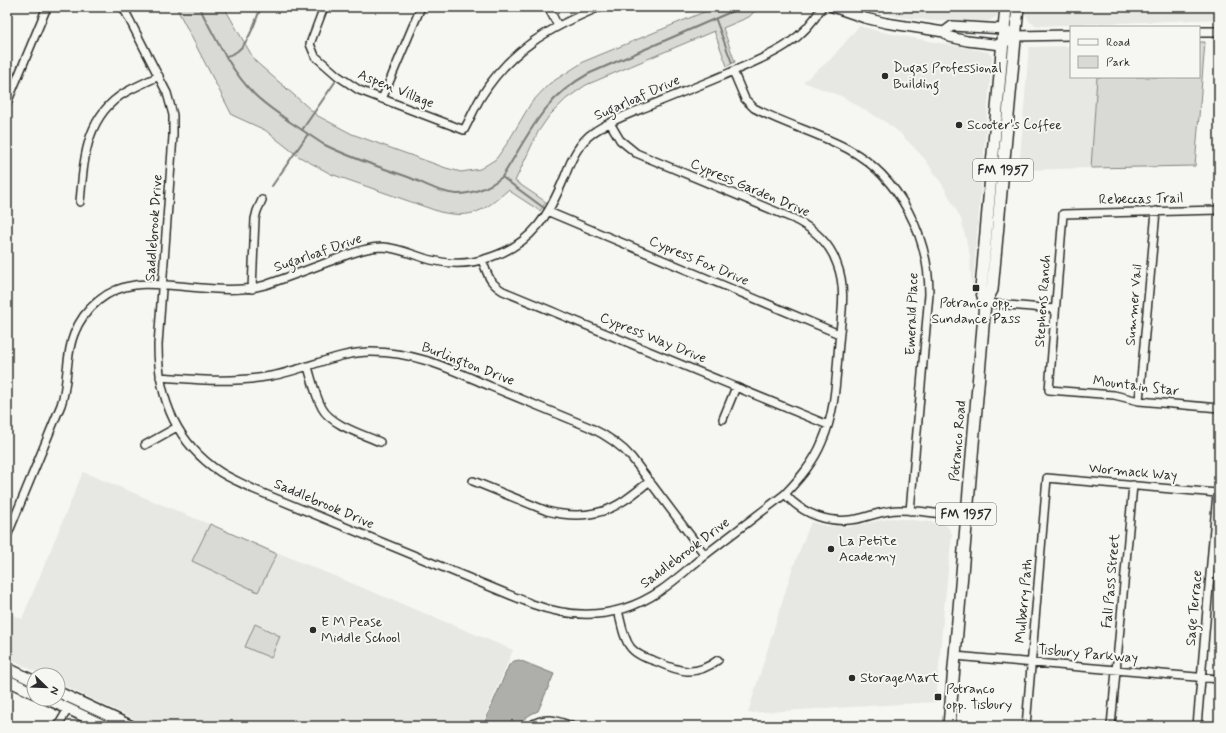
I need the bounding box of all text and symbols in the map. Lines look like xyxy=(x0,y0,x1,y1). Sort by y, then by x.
legend xyxy=(1070,26,1200,78)
text: Road xyxy=(1106,35,1130,51)
text: Park xyxy=(1106,55,1130,71)
place label: Dugas Professional Building xyxy=(893,59,1002,95)
street label: Aspen Village xyxy=(355,66,437,112)
street label: Sugarloaf Drive xyxy=(591,71,683,127)
marker: Dugas Professional Building xyxy=(880,71,890,81)
place label: Scooter's Coffee xyxy=(967,116,1062,134)
marker: Scooter's Coffee xyxy=(954,120,964,130)
street label: Cypress Garden Drive xyxy=(687,155,813,221)
road number: FM 1957 xyxy=(973,159,1033,181)
street label: Saddlebrook Drive xyxy=(141,174,167,282)
street label: Rebeccas Trail xyxy=(1098,189,1184,209)
street label: Sugarloaf Drive xyxy=(272,230,365,278)
street label: Cypress Fox Drive xyxy=(646,232,752,290)
street label: Stephens Ranch xyxy=(1031,254,1055,348)
street label: Summer Vail xyxy=(1121,263,1147,347)
street label: Emerald Place xyxy=(902,272,922,356)
marker: Potranco opp. Sundance Pass xyxy=(971,283,981,293)
place label: Potranco opp. Sundance Pass xyxy=(931,294,1021,328)
street label: Cypress Way Drive xyxy=(597,308,709,368)
street label: Burlington Drive xyxy=(418,338,517,392)
street label: Mountain Star xyxy=(1092,372,1180,400)
street label: Potranco Road xyxy=(945,400,971,482)
street label: Wormack Way xyxy=(1088,459,1178,485)
street label: Saddlebrook Drive xyxy=(271,475,377,533)
road number: FM 1957 xyxy=(936,503,996,525)
street label: Saddlebrook Drive xyxy=(637,514,733,592)
place label: La Petite Academy xyxy=(839,532,897,566)
street label: Fall Pass Street xyxy=(1098,532,1124,629)
marker: La Petite Academy xyxy=(826,544,836,554)
street label: Mulberry Path xyxy=(1011,558,1037,644)
street label: Sage Terrace xyxy=(1182,569,1208,647)
place label: E M Pease Middle School xyxy=(321,613,400,647)
marker: E M Pease Middle School xyxy=(308,625,318,635)
street label: Tisbury Parkway xyxy=(1037,641,1139,667)
north arrow xyxy=(26,667,66,707)
place label: StorageMart xyxy=(860,669,940,687)
marker: StorageMart xyxy=(847,673,857,683)
place label: Potranco opp. Tisbury xyxy=(946,680,1012,714)
text: N xyxy=(46,684,62,697)
marker: Potranco opp. Tisbury xyxy=(933,692,943,702)

